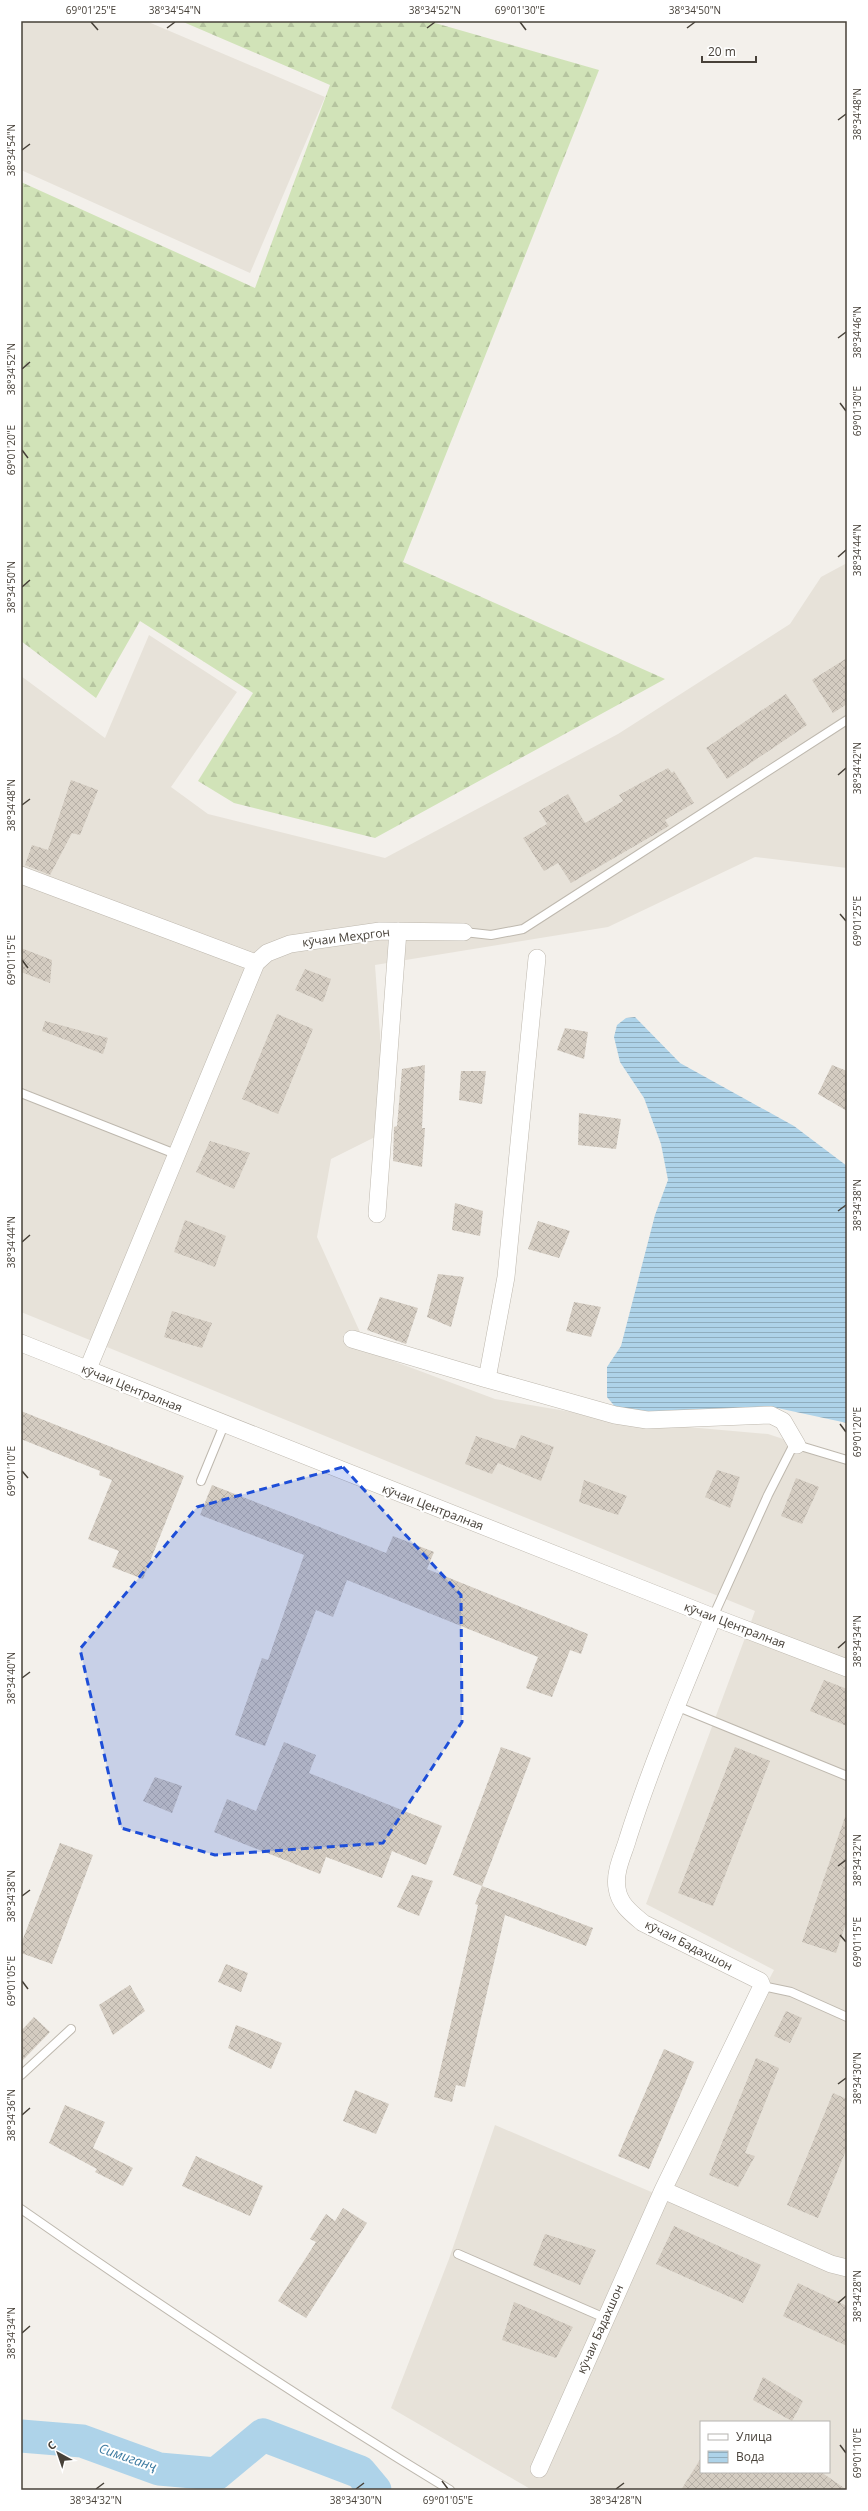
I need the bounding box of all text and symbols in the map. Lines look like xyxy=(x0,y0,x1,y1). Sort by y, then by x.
text: 69°01'25"E xyxy=(66,3,116,17)
text: 38°34'54"N xyxy=(149,3,201,17)
text: 38°34'52"N xyxy=(409,3,461,17)
text: 69°01'30"E xyxy=(495,3,545,17)
text: 38°34'50"N xyxy=(669,3,721,17)
scale bar xyxy=(702,38,756,64)
text: 20 m xyxy=(708,43,736,60)
text: 38°34'48"N xyxy=(850,88,864,140)
text: 38°34'54"N xyxy=(4,124,18,176)
text: 38°34'46"N xyxy=(850,306,864,358)
text: 38°34'52"N xyxy=(4,343,18,395)
text: 69°01'30"E xyxy=(850,386,864,436)
text: 69°01'20"E xyxy=(4,425,18,475)
text: 38°34'44"N xyxy=(850,524,864,576)
text: 38°34'50"N xyxy=(4,561,18,613)
text: 38°34'42"N xyxy=(850,742,864,794)
text: 38°34'48"N xyxy=(4,779,18,831)
text: 69°01'25"E xyxy=(850,896,864,946)
street label: кӯчаи Меҳргон xyxy=(301,923,391,951)
text: 69°01'15"E xyxy=(4,935,18,985)
text: 38°34'38"N xyxy=(850,1179,864,1231)
text: 38°34'44"N xyxy=(4,1216,18,1268)
street label: кӯчаи Централная xyxy=(79,1360,185,1416)
text: 69°01'20"E xyxy=(850,1407,864,1457)
text: 69°01'10"E xyxy=(4,1446,18,1496)
street label: кӯчаи Централная xyxy=(380,1480,486,1534)
street label: кӯчаи Централная xyxy=(682,1598,788,1652)
text: 38°34'34"N xyxy=(850,1615,864,1667)
text: 38°34'40"N xyxy=(4,1652,18,1704)
text: 38°34'32"N xyxy=(850,1834,864,1886)
text: 38°34'38"N xyxy=(4,1870,18,1922)
street label: кӯчаи Бадахшон xyxy=(642,1916,736,1974)
text: 69°01'15"E xyxy=(850,1917,864,1967)
text: 69°01'05"E xyxy=(4,1956,18,2006)
text: 38°34'30"N xyxy=(850,2052,864,2104)
text: 38°34'36"N xyxy=(4,2089,18,2141)
text: 38°34'28"N xyxy=(850,2270,864,2322)
street label: кӯчаи Бадахшон xyxy=(573,2282,627,2376)
text: 38°34'34"N xyxy=(4,2307,18,2359)
legend xyxy=(700,2421,830,2473)
text: Улица xyxy=(736,2428,772,2445)
text: 69°01'10"E xyxy=(850,2428,864,2478)
north arrow xyxy=(38,2433,78,2473)
text: С xyxy=(44,2437,59,2453)
water label: Симиганҷ xyxy=(97,2439,159,2475)
text: Вода xyxy=(736,2448,765,2465)
text: 38°34'32"N xyxy=(70,2493,122,2507)
text: 38°34'30"N xyxy=(330,2493,382,2507)
text: 69°01'05"E xyxy=(423,2493,473,2507)
text: 38°34'28"N xyxy=(590,2493,642,2507)

